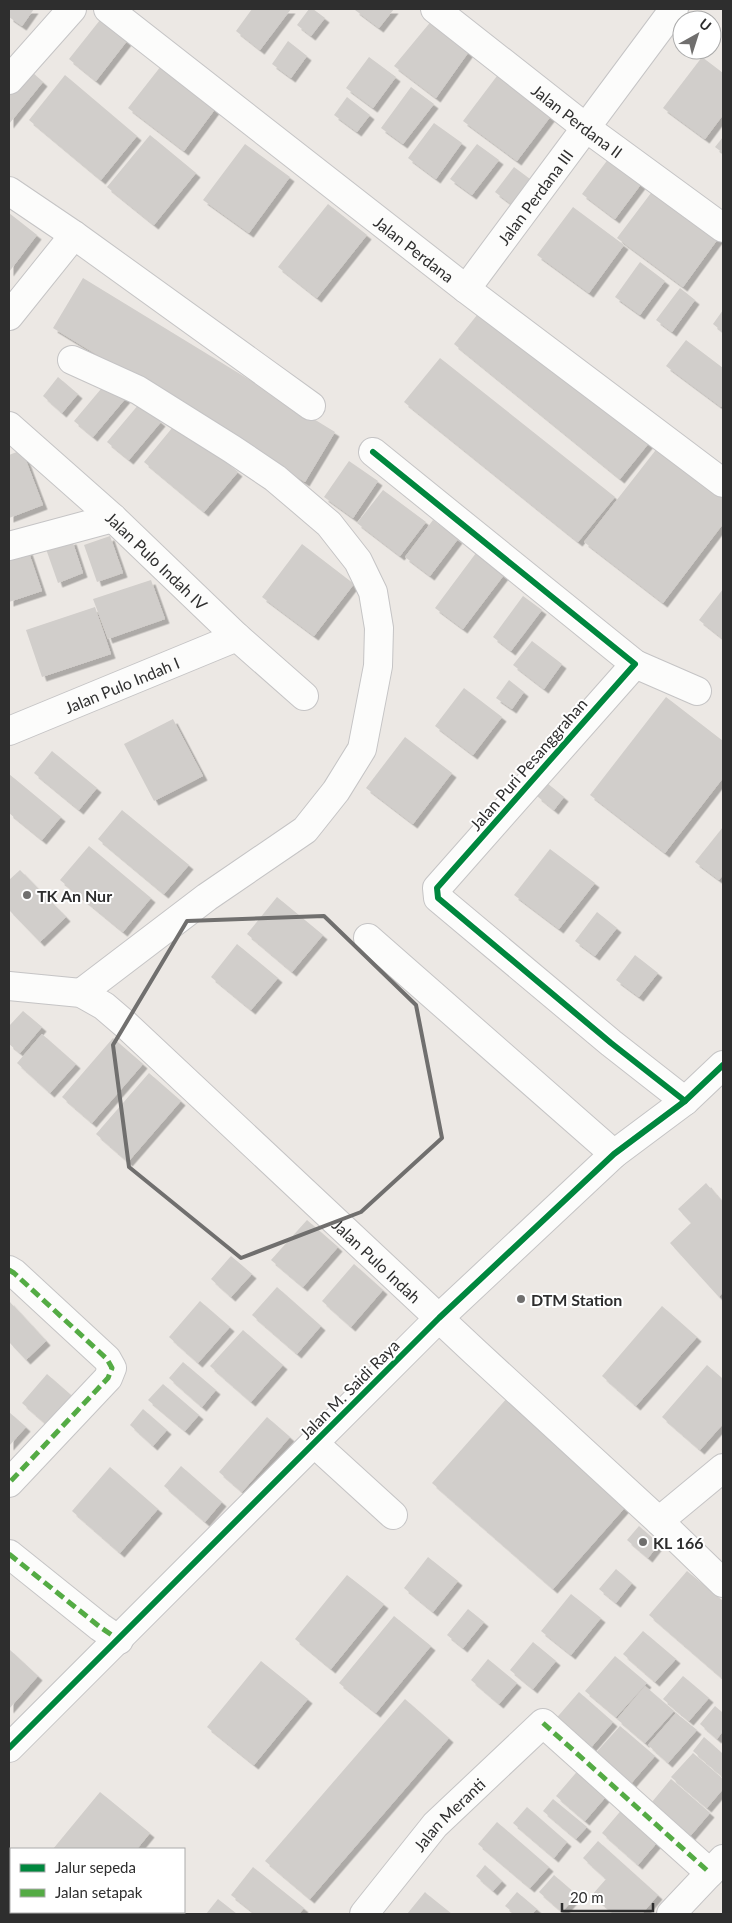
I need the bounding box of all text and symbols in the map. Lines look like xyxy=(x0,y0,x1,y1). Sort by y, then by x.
north arrow xyxy=(672,10,722,60)
text: U xyxy=(696,15,715,34)
street label: Jalan Perdana II xyxy=(528,80,627,161)
street label: Jalan Perdana III xyxy=(493,145,576,248)
street label: Jalan Perdana xyxy=(371,212,458,286)
street label: Jalan Pulo Indah IV xyxy=(103,507,212,613)
street label: Jalan Pulo Indah I xyxy=(62,652,182,717)
street label: Jalan Puri Pesanggrahan xyxy=(465,694,591,834)
place label: TK An Nur xyxy=(37,886,112,905)
marker: TK An Nur xyxy=(21,889,33,901)
street label: Jalan Pulo Indah xyxy=(329,1214,425,1306)
place label: DTM Station xyxy=(531,1290,622,1309)
marker: DTM Station xyxy=(515,1293,527,1305)
street label: Jalan M. Saidi Raya xyxy=(295,1335,403,1443)
place label: KL 166 xyxy=(653,1533,704,1552)
marker: KL 166 xyxy=(637,1536,649,1548)
street label: Jalan Meranti xyxy=(409,1774,488,1854)
legend xyxy=(10,1848,185,1913)
text: Jalur sepeda xyxy=(55,1858,136,1876)
scale bar xyxy=(562,1880,653,1912)
text: Jalan setapak xyxy=(55,1883,143,1901)
text: 20 m xyxy=(570,1888,604,1906)

